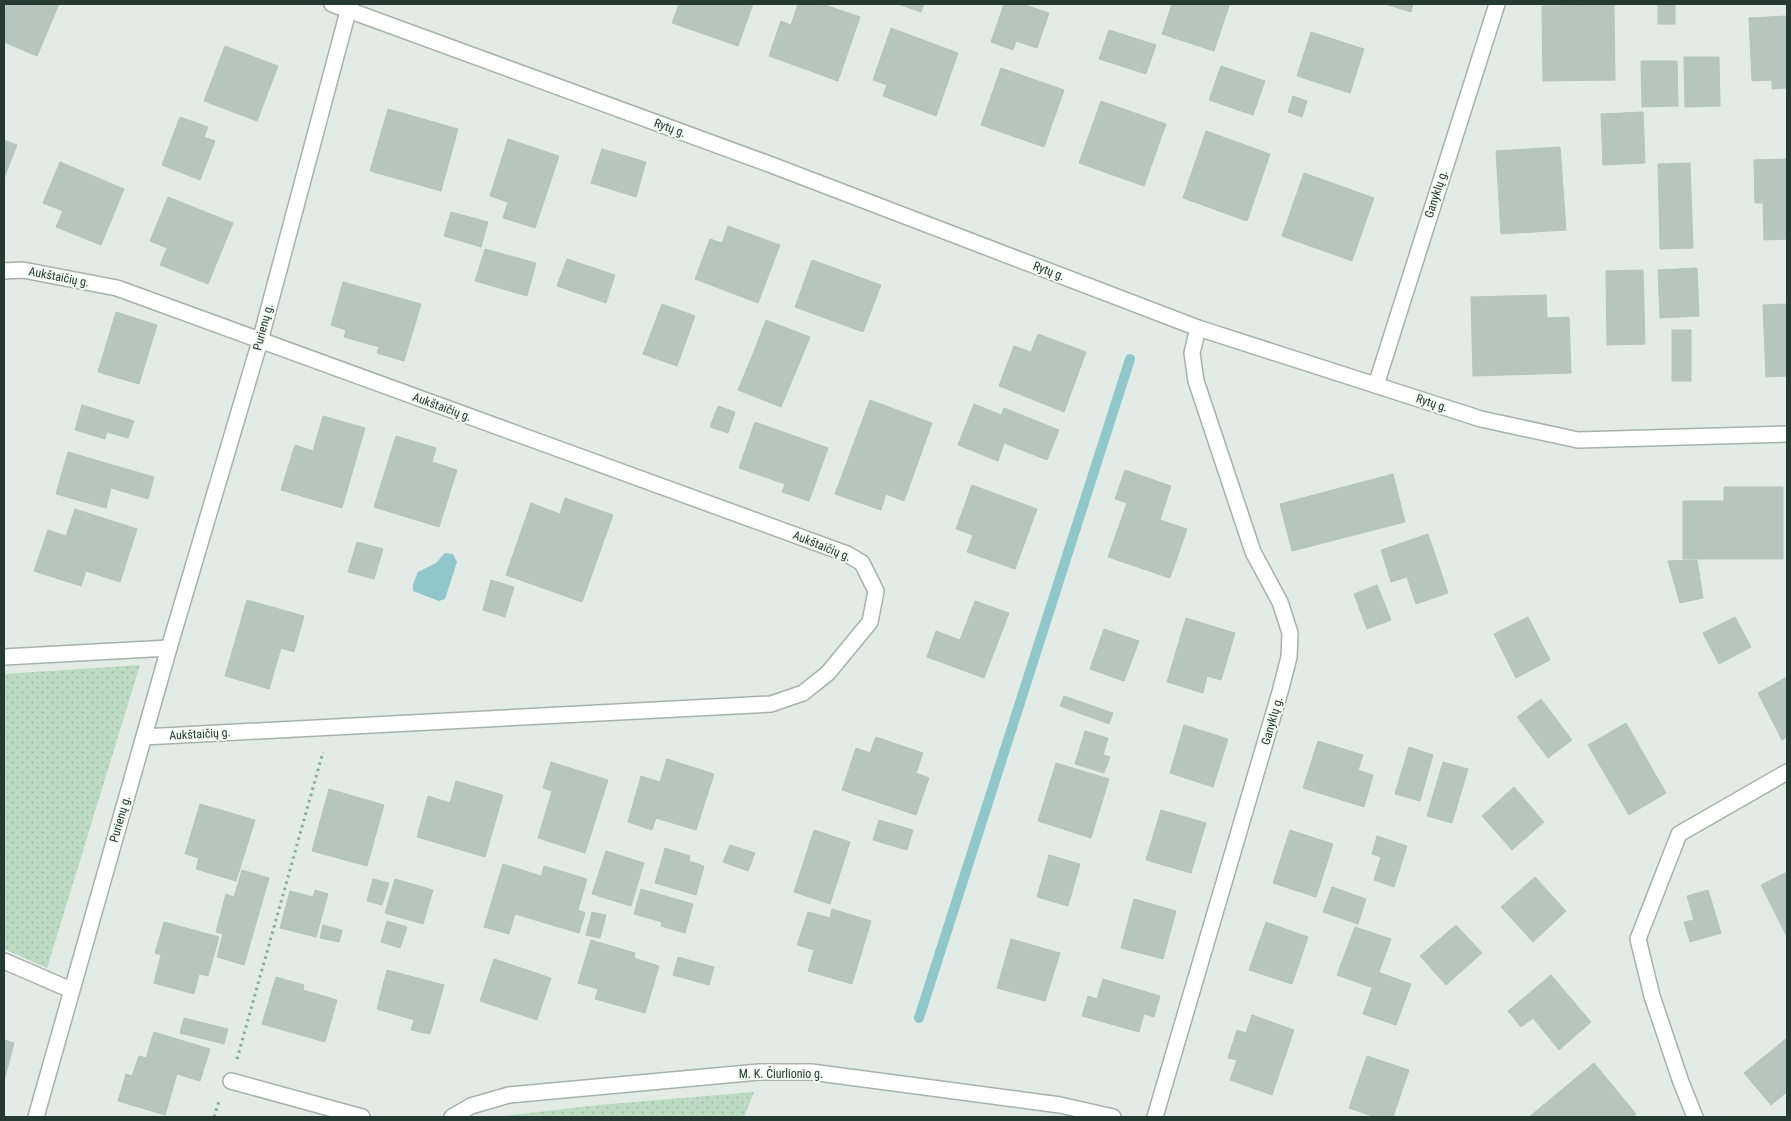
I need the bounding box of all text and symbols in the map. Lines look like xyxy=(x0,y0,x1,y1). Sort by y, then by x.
street label: Rytų g. xyxy=(652,116,688,140)
street label: Ganyklų g. xyxy=(1422,168,1450,220)
street label: Rytų g. xyxy=(1031,259,1067,283)
street label: Aukštaičių g. xyxy=(27,264,91,290)
street label: Purienų g. xyxy=(250,302,276,352)
street label: Aukštaičių g. xyxy=(411,390,473,424)
street label: Rytų g. xyxy=(1414,391,1450,415)
street label: Aukštaičių g. xyxy=(791,528,853,564)
street label: Ganyklų g. xyxy=(1258,695,1286,747)
street label: Aukštaičių g. xyxy=(169,725,231,743)
street label: Purienų g. xyxy=(107,794,133,844)
street label: M. K. Čiurlionio g. xyxy=(739,1066,823,1081)

